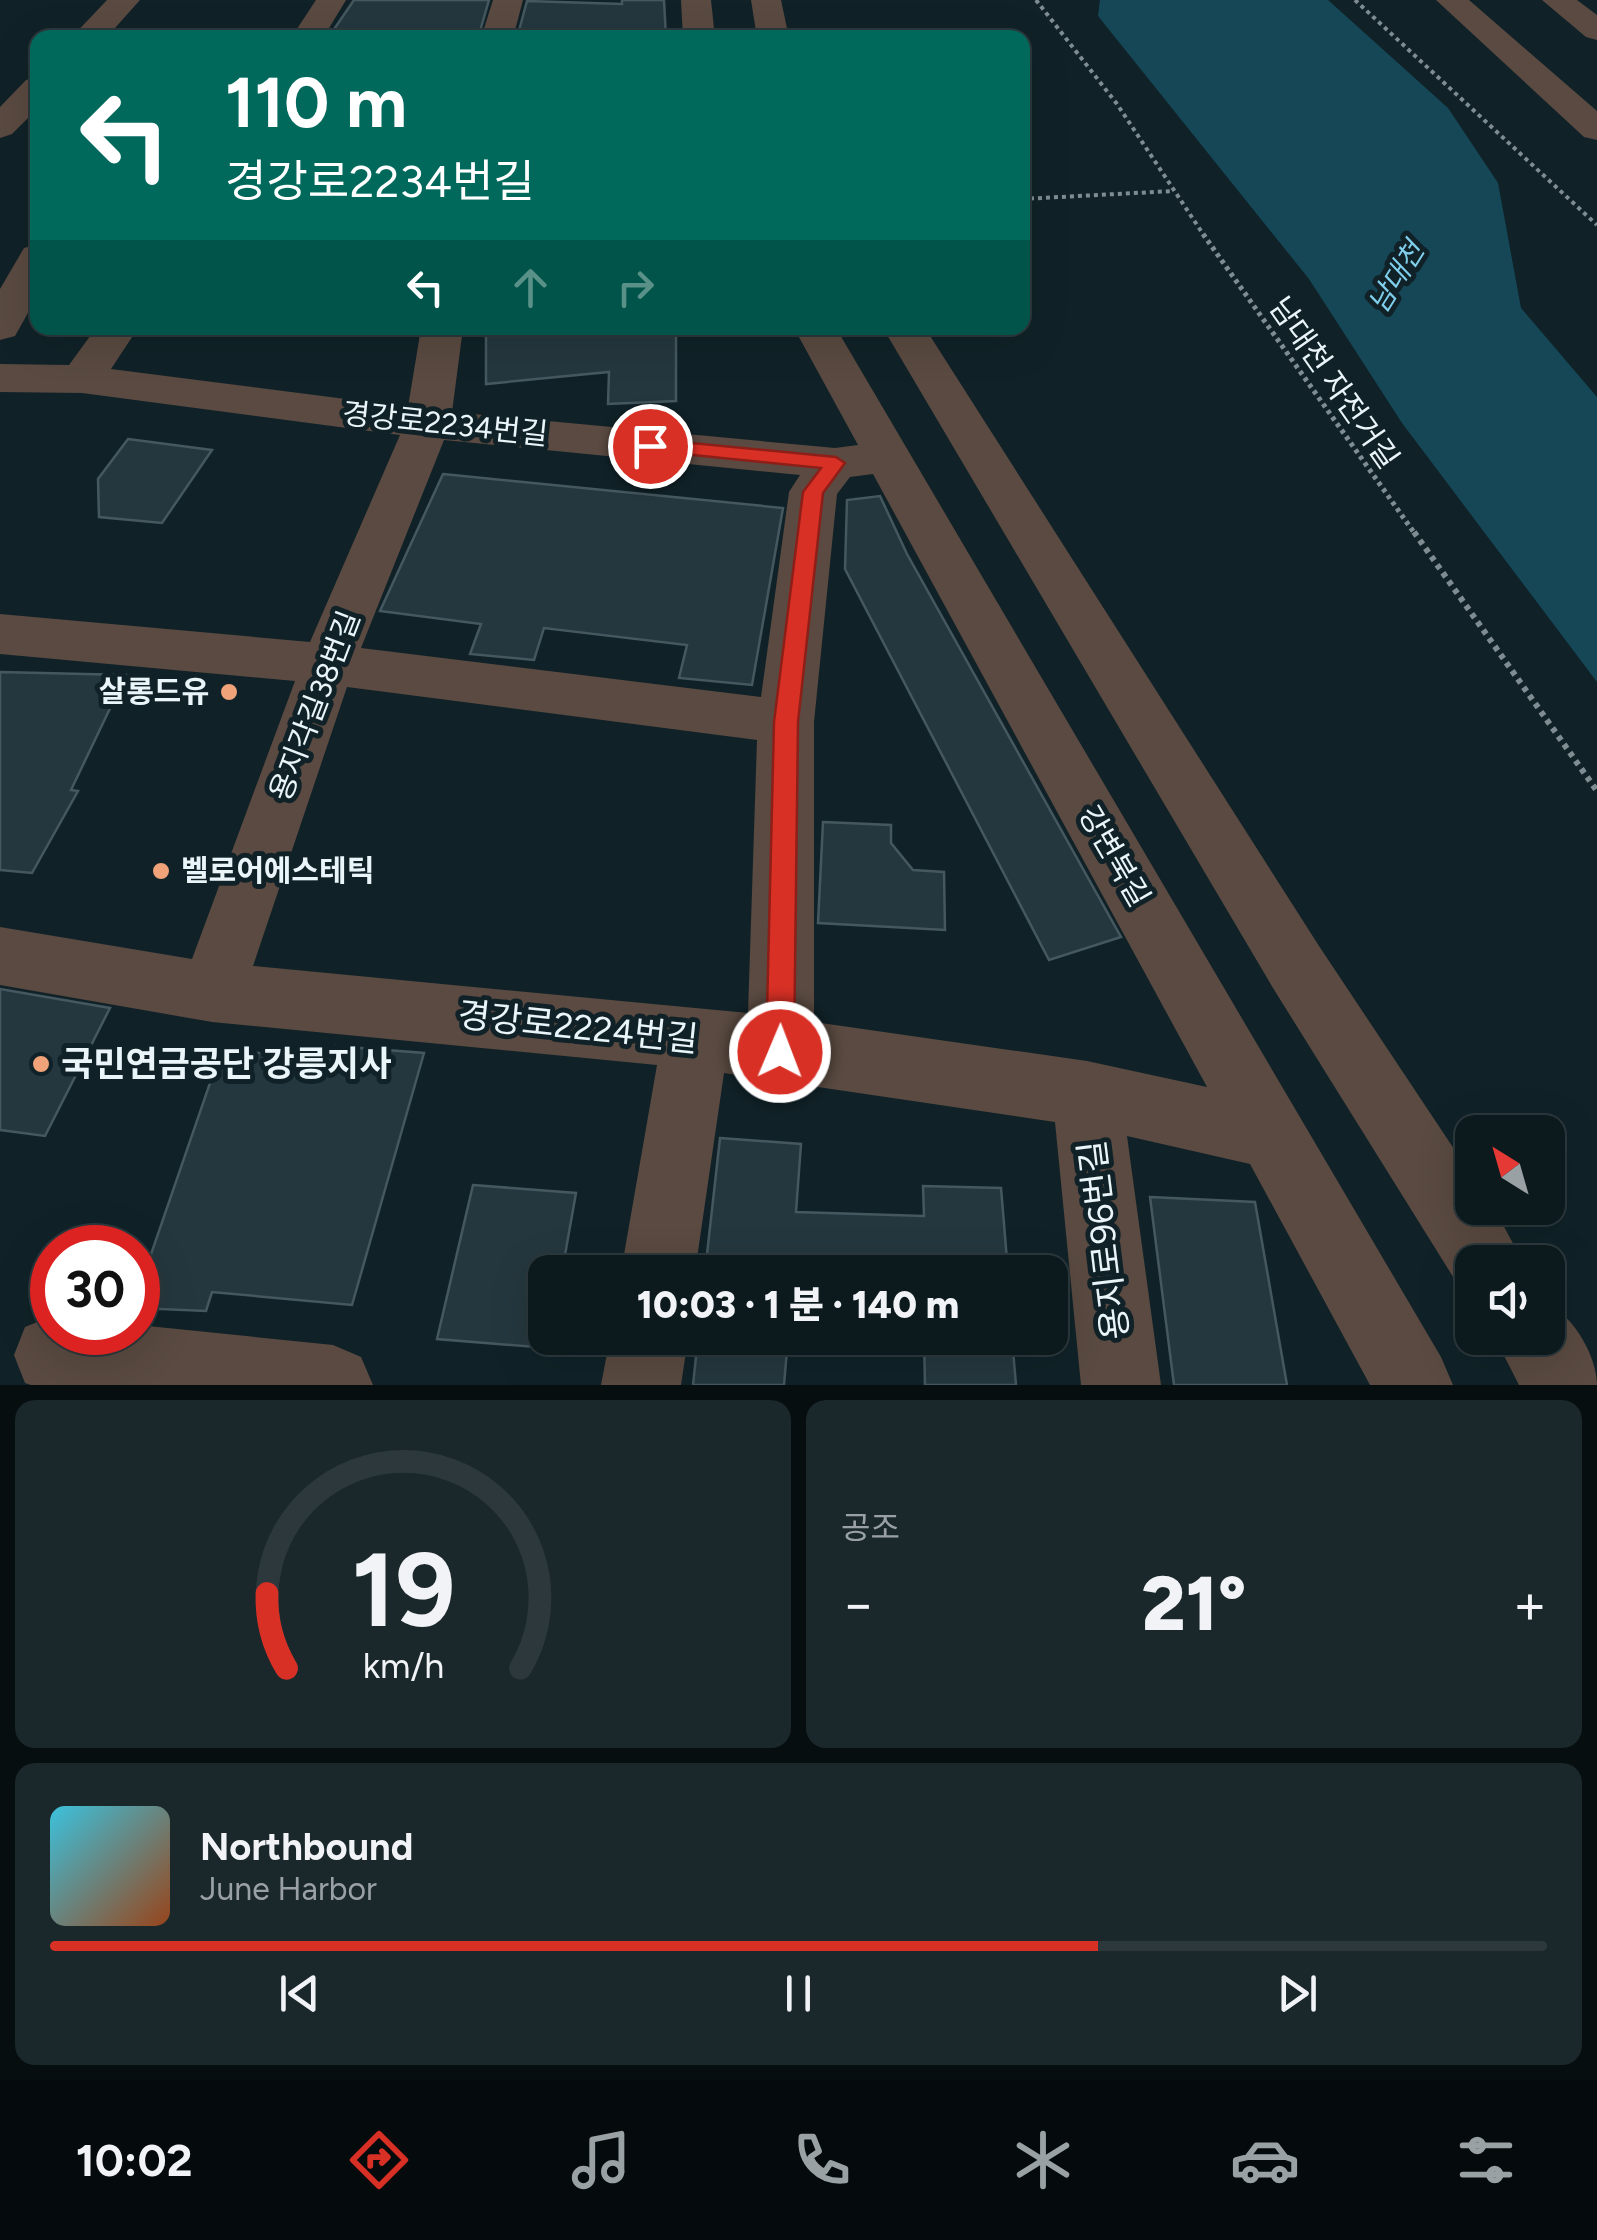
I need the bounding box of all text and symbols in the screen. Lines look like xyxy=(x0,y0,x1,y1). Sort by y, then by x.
text: 110 m xyxy=(225,60,407,145)
icon: left xyxy=(60,70,190,200)
text: 경강로2234번길 xyxy=(225,154,535,208)
water label: 남대천 xyxy=(1361,232,1433,319)
icon: left xyxy=(398,260,453,315)
icon: ahead xyxy=(503,260,558,315)
icon: right xyxy=(608,260,663,315)
street label: 남대천 자전거길 xyxy=(1262,290,1407,475)
street label: 경강로2234번길 xyxy=(340,394,550,453)
pin xyxy=(608,404,693,489)
icon: arrive xyxy=(623,419,678,474)
street label: 용지각길38번길 xyxy=(261,606,368,806)
place label: 살롱드유 xyxy=(99,673,209,710)
marker: 살롱드유 xyxy=(218,681,240,703)
street label: 강변북길 xyxy=(1071,799,1158,913)
place label: 벨로어에스테틱 xyxy=(181,852,374,889)
marker: 벨로어에스테틱 xyxy=(150,860,172,882)
street label: 경강로2224번길 xyxy=(456,993,700,1061)
position arrow xyxy=(728,1000,832,1104)
place label: 국민연금공단 강릉지사 xyxy=(61,1043,391,1085)
marker: 국민연금공단 강릉지사 xyxy=(30,1053,52,1075)
north arrow xyxy=(1455,1115,1565,1225)
map controls xyxy=(1455,1115,1565,1355)
street label: 용지로96번길 xyxy=(1071,1138,1137,1342)
speed limit sign: 30 xyxy=(30,1225,160,1355)
button: sound xyxy=(1455,1245,1565,1355)
text: 10:03 · 1 분 · 140 m xyxy=(637,1282,959,1328)
text: 공조 xyxy=(841,1509,900,1547)
text: 19 xyxy=(351,1527,455,1652)
text: 21° xyxy=(1142,1559,1246,1649)
text: − xyxy=(841,1571,875,1637)
text: + xyxy=(1513,1571,1547,1637)
text: km/h xyxy=(362,1644,444,1687)
text: Northbound xyxy=(200,1824,413,1870)
text: June Harbor xyxy=(200,1870,377,1908)
icon: previous xyxy=(272,1966,327,2021)
icon: pause xyxy=(771,1966,826,2021)
icon: next xyxy=(1270,1966,1325,2021)
icon: directions xyxy=(344,2125,414,2195)
icon: music xyxy=(566,2125,636,2195)
icon: phone xyxy=(787,2125,857,2195)
icon: climate xyxy=(1008,2125,1078,2195)
icon: car xyxy=(1230,2125,1300,2195)
icon: filters xyxy=(1451,2125,1521,2195)
text: 10:02 xyxy=(76,2133,193,2187)

